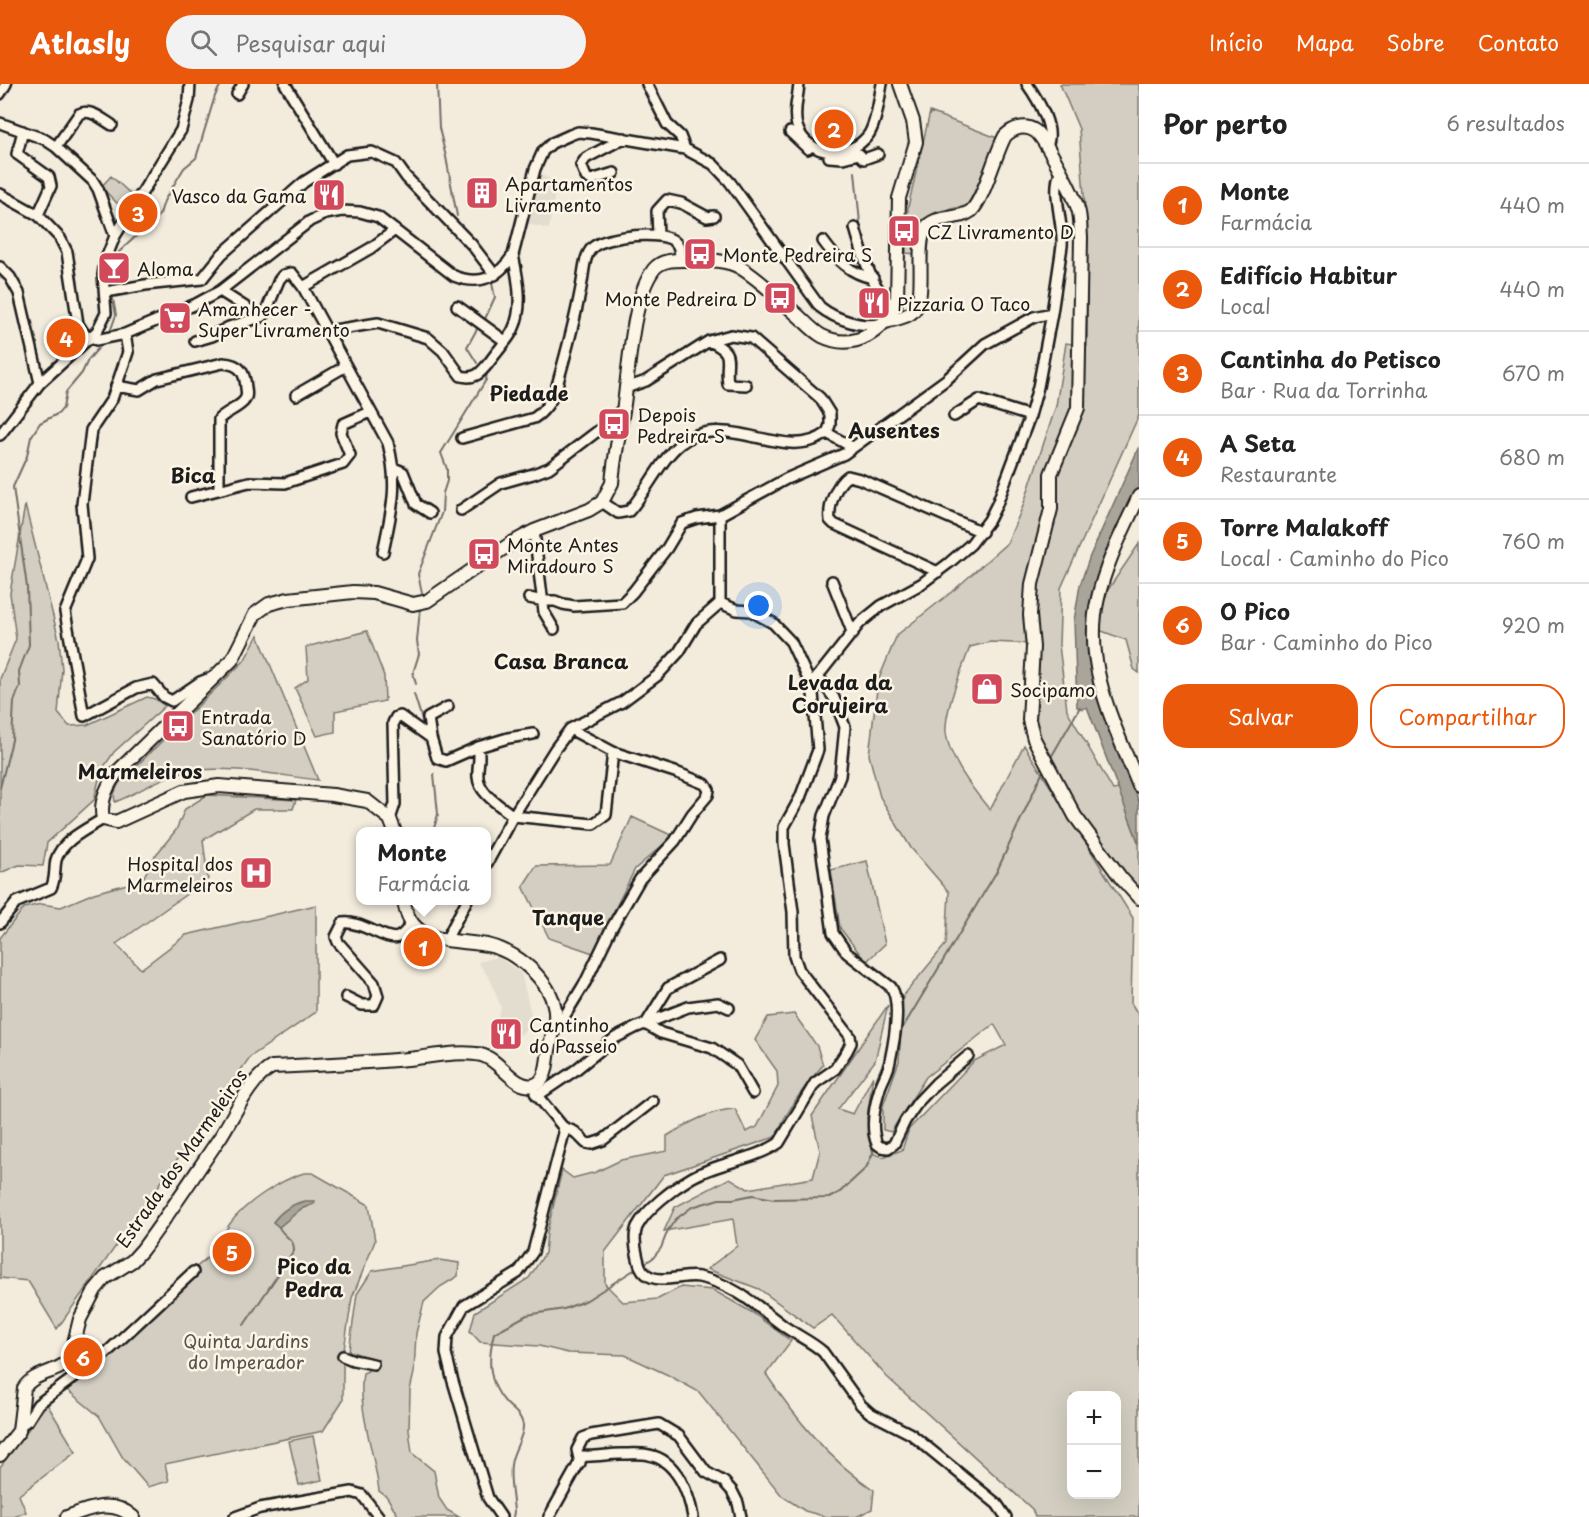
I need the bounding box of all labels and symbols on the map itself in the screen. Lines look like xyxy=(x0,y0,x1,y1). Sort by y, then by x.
pin: 2 xyxy=(814,106,854,152)
place label: Apartamentos Livramento xyxy=(505,170,633,218)
building icon: Apartamentos Livramento xyxy=(464,175,500,211)
restaurant icon: Vasco da Gama xyxy=(311,177,347,213)
place label: Vasco da Gama xyxy=(171,182,307,209)
pin: 3 xyxy=(118,190,158,236)
bus stop icon: CZ Livramento D xyxy=(886,213,922,249)
place label: CZ Livramento D xyxy=(927,218,1074,245)
bus stop icon: Monte Pedreira S xyxy=(682,236,718,272)
place label: Monte Pedreira S xyxy=(723,241,872,268)
bar icon: Aloma xyxy=(96,250,132,286)
place label: Aloma xyxy=(137,255,194,282)
bus stop icon: Monte Pedreira D xyxy=(762,280,798,316)
place label: Monte Pedreira D xyxy=(605,285,757,312)
restaurant icon: Pizzaria O Taco xyxy=(856,285,892,321)
place label: Pizzaria O Taco xyxy=(897,290,1030,317)
place label: Amanhecer - Super Livramento xyxy=(198,295,350,343)
supermarket icon: Amanhecer - Super Livramento xyxy=(157,300,193,336)
pin: 4 xyxy=(46,316,86,360)
district label: Piedade xyxy=(489,378,569,408)
place label: Depois Pedreira S xyxy=(637,401,725,449)
bus stop icon: Depois Pedreira S xyxy=(596,406,632,442)
district label: Ausentes xyxy=(848,415,940,445)
district label: Bica xyxy=(170,460,216,490)
place label: Monte Antes Miradouro S xyxy=(507,531,618,579)
bus stop icon: Monte Antes Miradouro S xyxy=(466,536,502,572)
your location xyxy=(744,591,773,620)
district label: Casa Branca xyxy=(494,646,629,676)
district label: Levada da Corujeira xyxy=(788,667,893,720)
shop icon: Socipamo xyxy=(969,671,1005,707)
place label: Socipamo xyxy=(1010,676,1095,703)
place label: Entrada Sanatório D xyxy=(201,703,307,751)
bus stop icon: Entrada Sanatório D xyxy=(160,708,196,744)
district label: Marmeleiros xyxy=(78,756,203,786)
place label: Hospital dos Marmeleiros xyxy=(127,850,233,898)
hospital icon: Hospital dos Marmeleiros xyxy=(238,855,274,891)
district label: Tanque xyxy=(532,902,604,932)
pin: 1 xyxy=(404,924,442,970)
place label: Cantinho do Passeio xyxy=(529,1011,617,1059)
restaurant icon: Cantinho do Passeio xyxy=(488,1016,524,1052)
street label: Estrada dos Marmeleiros xyxy=(109,1063,253,1253)
pin: 5 xyxy=(212,1230,252,1274)
district label: Pico da Pedra xyxy=(277,1251,351,1304)
park label: Quinta Jardins do Imperador xyxy=(183,1327,309,1375)
pin: 6 xyxy=(64,1334,103,1380)

